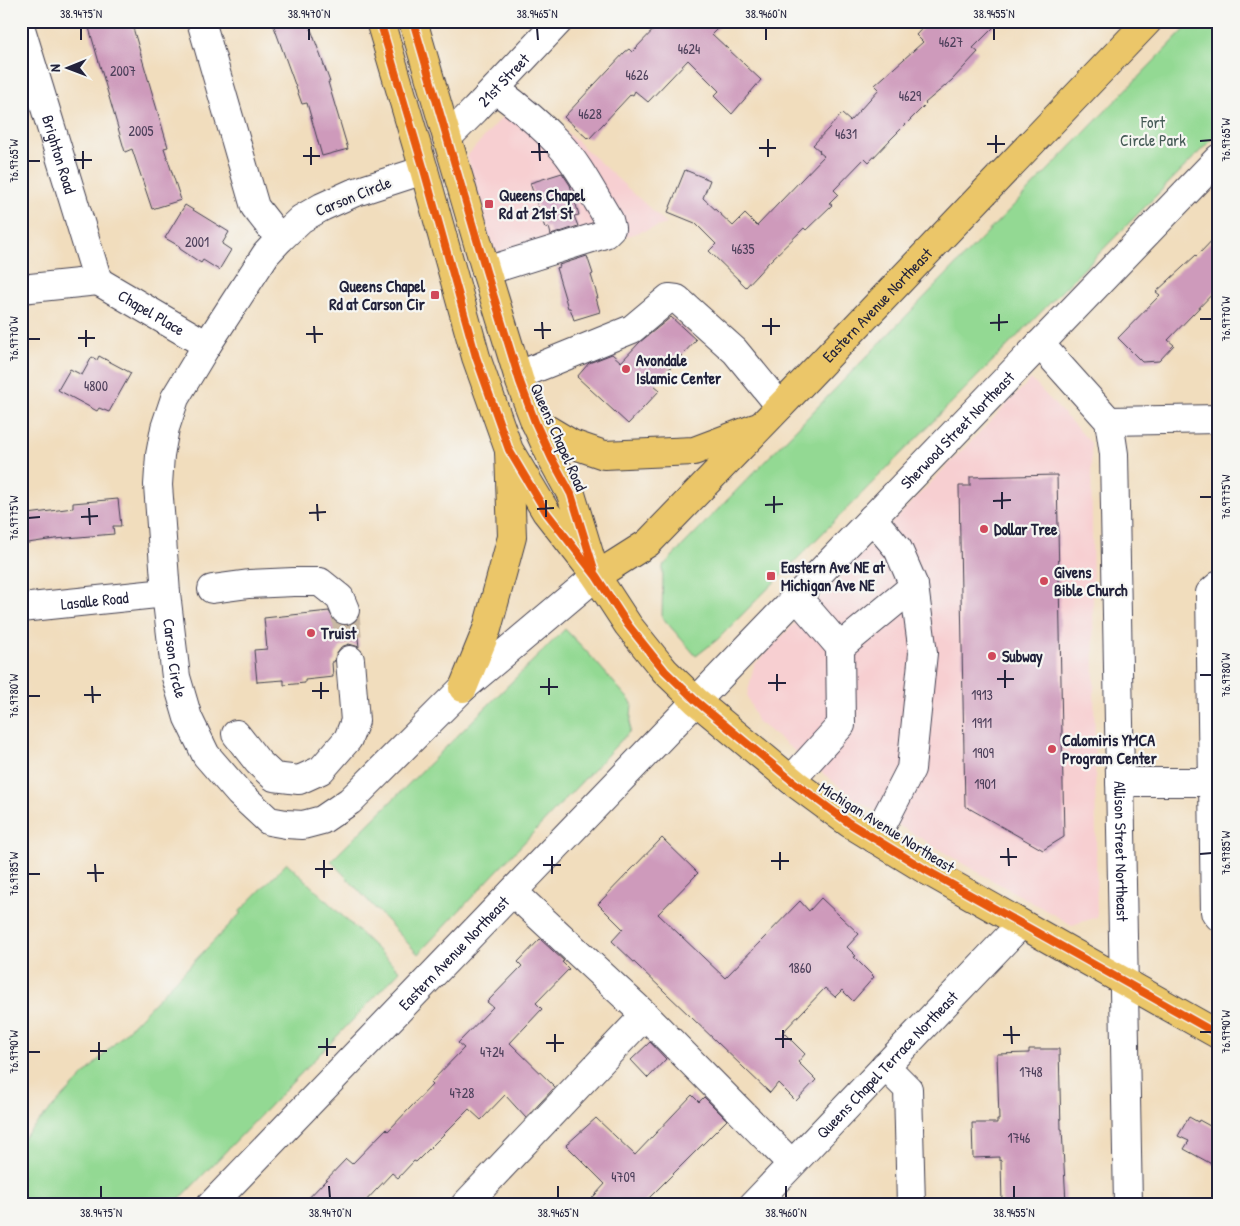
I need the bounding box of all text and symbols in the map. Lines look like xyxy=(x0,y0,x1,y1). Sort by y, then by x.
text: 38.9475°N xyxy=(60,5,102,22)
text: 38.9470°N xyxy=(288,5,330,22)
text: 38.9465°N xyxy=(516,5,558,22)
text: 38.9460°N xyxy=(745,5,787,22)
text: 38.9455°N xyxy=(973,5,1015,22)
house number: 4627 xyxy=(939,32,963,51)
house number: 4624 xyxy=(678,39,700,58)
north arrow xyxy=(42,42,92,92)
street label: 21st Street xyxy=(473,48,534,111)
house number: 2007 xyxy=(110,61,136,80)
text: N xyxy=(45,64,64,72)
house number: 4626 xyxy=(626,65,649,84)
house number: 4629 xyxy=(899,86,921,105)
house number: 4628 xyxy=(578,104,602,123)
park label: Fort Circle Park xyxy=(1120,111,1186,151)
street label: Brighton Road xyxy=(37,112,82,196)
text: 76.9765°W xyxy=(1217,118,1234,162)
house number: 2005 xyxy=(128,121,154,140)
house number: 4631 xyxy=(835,124,857,143)
text: 76.9765°W xyxy=(5,139,22,183)
street label: Carson Circle xyxy=(312,171,395,221)
place label: Queens Chapel Rd at 21st St xyxy=(499,184,586,224)
marker: Queens Chapel Rd at 21st St xyxy=(483,198,495,210)
house number: 2001 xyxy=(185,232,209,251)
house number: 4635 xyxy=(731,239,755,258)
street label: Eastern Avenue Northeast xyxy=(817,242,937,367)
place label: Queens Chapel Rd at Carson Cir xyxy=(329,275,426,315)
street label: Chapel Place xyxy=(114,284,189,341)
marker: Queens Chapel Rd at Carson Cir xyxy=(429,289,441,301)
text: 76.9770°W xyxy=(1217,296,1234,342)
text: 76.9770°W xyxy=(5,316,22,362)
place label: Avondale Islamic Center xyxy=(636,349,722,389)
marker: Avondale Islamic Center xyxy=(620,363,632,375)
street label: Sherwood Street Northeast xyxy=(895,366,1020,494)
house number: 4800 xyxy=(84,376,108,395)
street label: Queens Chapel Road xyxy=(525,380,593,494)
text: 76.9775°W xyxy=(1217,474,1234,519)
text: 76.9775°W xyxy=(5,495,22,540)
place label: Dollar Tree xyxy=(994,518,1058,540)
marker: Dollar Tree xyxy=(978,523,990,535)
place label: Eastern Ave NE at Michigan Ave NE xyxy=(781,556,885,597)
place label: Givens Bible Church xyxy=(1054,561,1128,601)
marker: Eastern Ave NE at Michigan Ave NE xyxy=(765,570,777,582)
marker: Givens Bible Church xyxy=(1038,575,1050,587)
street label: Lasalle Road xyxy=(60,586,130,615)
street label: Carson Circle xyxy=(158,617,193,701)
place label: Truist xyxy=(320,622,357,644)
marker: Truist xyxy=(305,627,317,639)
place label: Subway xyxy=(1002,645,1043,668)
marker: Subway xyxy=(986,650,998,662)
text: 76.9780°W xyxy=(1217,652,1234,697)
text: 76.9780°W xyxy=(5,673,22,718)
house number: 1913 xyxy=(971,685,993,704)
house number: 1911 xyxy=(972,713,992,732)
place label: Calomiris YMCA Program Center xyxy=(1062,729,1158,770)
house number: 1909 xyxy=(972,743,994,762)
marker: Calomiris YMCA Program Center xyxy=(1046,743,1058,755)
house number: 1901 xyxy=(974,774,996,793)
street label: Michigan Avenue Northeast xyxy=(815,776,959,878)
street label: Allison Street Northeast xyxy=(1109,781,1134,922)
text: 76.9785°W xyxy=(1217,830,1234,875)
text: 76.9785°W xyxy=(5,851,22,896)
street label: Eastern Avenue Northeast xyxy=(394,891,514,1015)
house number: 1860 xyxy=(788,958,812,977)
street label: Queens Chapel Terrace Northeast xyxy=(811,986,963,1143)
text: 76.9790°W xyxy=(1217,1010,1234,1054)
text: 76.9790°W xyxy=(5,1030,22,1074)
house number: 4724 xyxy=(480,1042,504,1061)
house number: 1748 xyxy=(1019,1062,1043,1081)
house number: 4728 xyxy=(450,1083,474,1102)
house number: 1746 xyxy=(1008,1128,1031,1147)
house number: 4709 xyxy=(611,1167,635,1186)
text: 38.9475°N xyxy=(80,1204,122,1221)
text: 38.9470°N xyxy=(309,1204,351,1221)
text: 38.9465°N xyxy=(537,1204,579,1221)
text: 38.9460°N xyxy=(765,1204,807,1221)
text: 38.9455°N xyxy=(993,1204,1035,1221)

